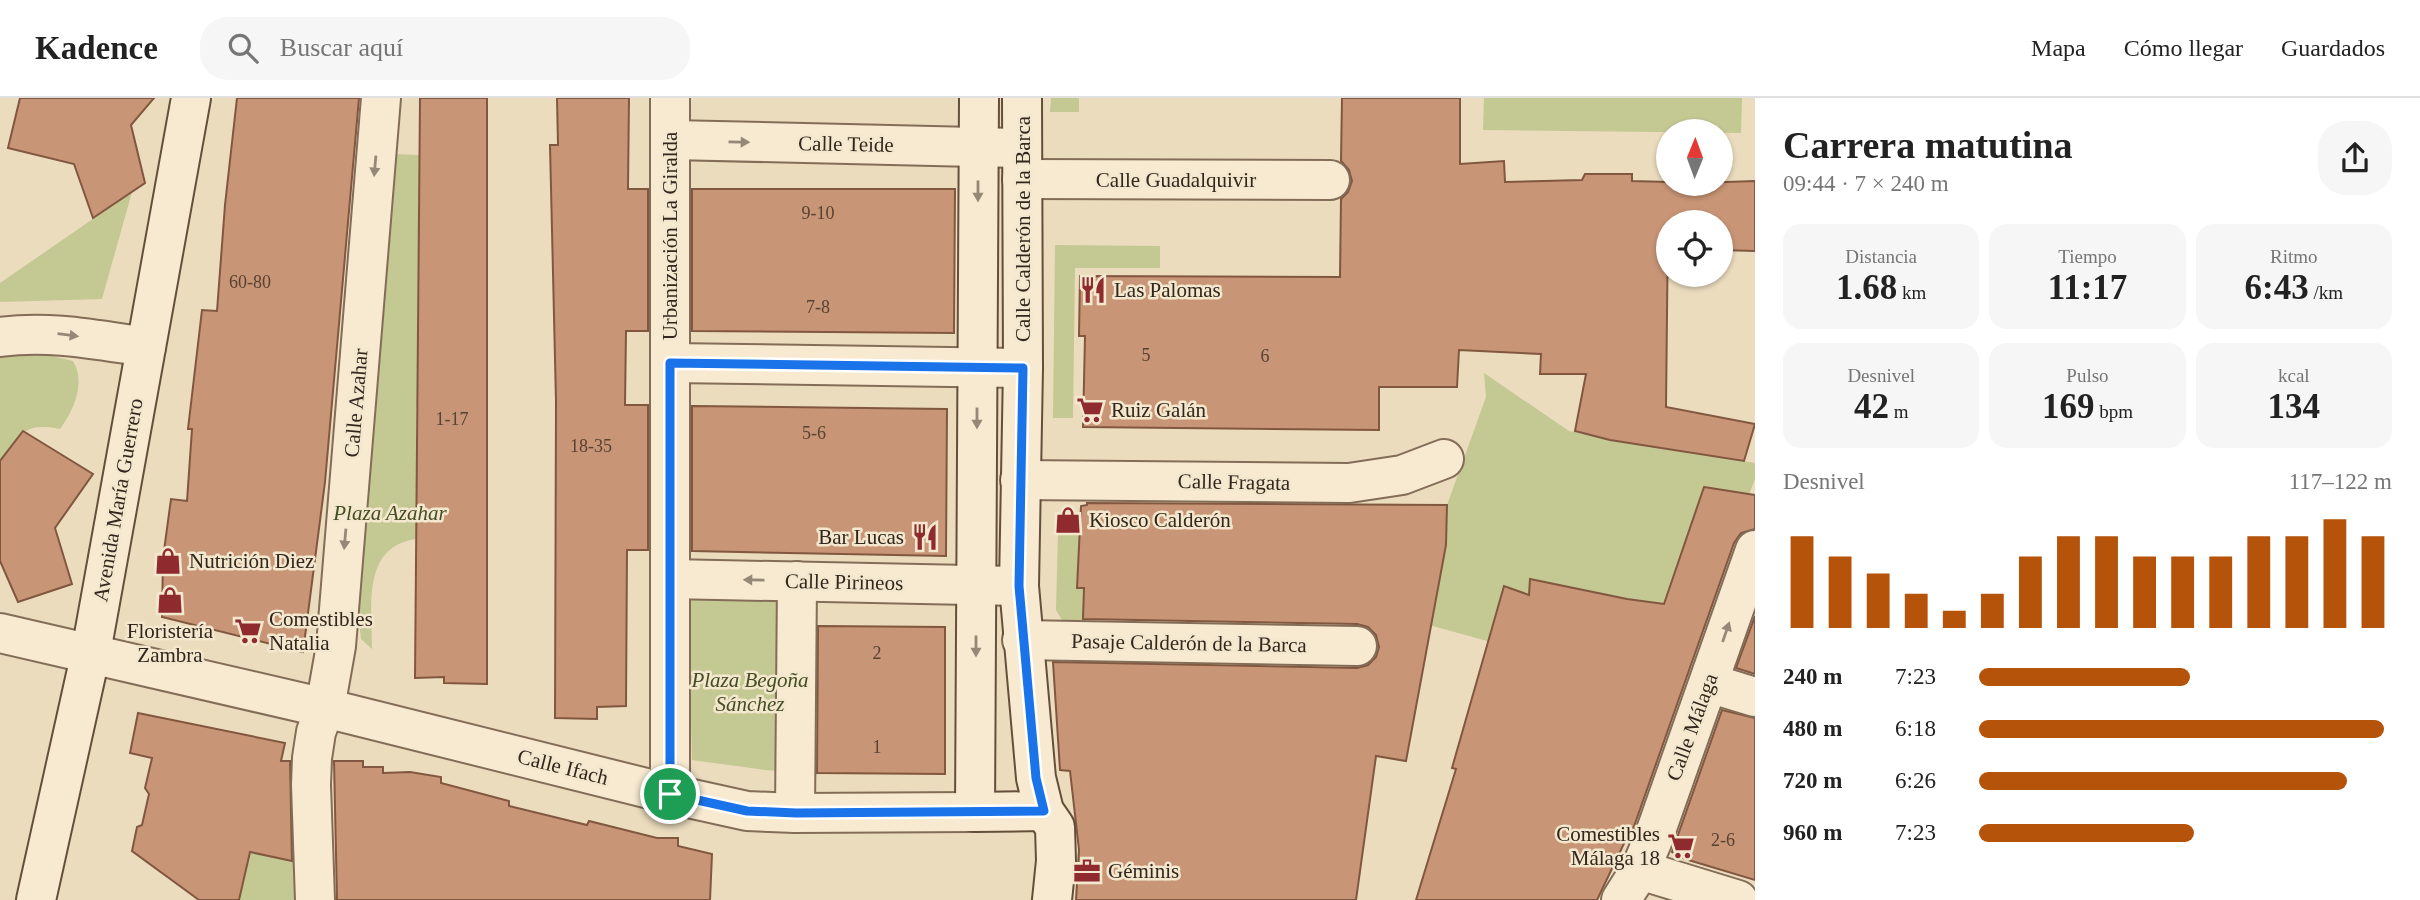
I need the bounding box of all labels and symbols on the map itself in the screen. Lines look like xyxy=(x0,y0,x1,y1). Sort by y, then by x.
street label: Calle Calderón de la Barca xyxy=(1011,115,1035,342)
north arrow xyxy=(1656,119,1732,196)
street label: Urbanización La Giralda xyxy=(658,131,682,340)
street label: Calle Teide xyxy=(798,131,894,157)
one-way arrow xyxy=(728,136,750,147)
one-way arrow xyxy=(369,155,380,177)
street label: Calle Guadalquivir xyxy=(1096,168,1256,192)
one-way arrow xyxy=(972,180,984,202)
house number: 9-10 xyxy=(802,203,835,223)
house number: 60-80 xyxy=(229,272,271,292)
restaurant icon: Las Palomas xyxy=(1078,275,1108,305)
place label: Las Palomas xyxy=(1114,278,1221,302)
house number: 7-8 xyxy=(806,297,830,317)
one-way arrow xyxy=(57,330,79,341)
house number: 5 xyxy=(1142,345,1151,365)
house number: 6 xyxy=(1261,346,1270,366)
street label: Calle Azahar xyxy=(339,348,373,458)
supermarket icon: Ruiz Galán xyxy=(1075,395,1105,425)
street label: Avenida María Guerrero xyxy=(88,396,148,604)
place label: Ruiz Galán xyxy=(1111,398,1207,422)
one-way arrow xyxy=(971,407,983,429)
house number: 1-17 xyxy=(436,409,469,429)
house number: 5-6 xyxy=(802,423,826,443)
house number: 18-35 xyxy=(570,436,612,456)
street label: Calle Fragata xyxy=(1178,469,1291,495)
park label: Plaza Azahar xyxy=(332,501,448,525)
shop icon: Kiosco Calderón xyxy=(1053,505,1083,535)
place label: Kiosco Calderón xyxy=(1089,508,1231,532)
restaurant icon: Bar Lucas xyxy=(910,522,940,552)
place label: Bar Lucas xyxy=(818,525,904,549)
one-way arrow xyxy=(339,528,350,550)
shop icon: Nutrición Diez xyxy=(153,546,183,576)
place label: Nutrición Diez xyxy=(189,549,314,573)
street label: Calle Pirineos xyxy=(785,569,903,595)
one-way arrow xyxy=(743,575,765,586)
shop icon: Floristería Zambra xyxy=(155,585,185,615)
place label: Comestibles Natalia xyxy=(269,607,373,655)
supermarket icon: Comestibles Natalia xyxy=(233,616,263,646)
place label: Floristería Zambra xyxy=(127,619,214,667)
one-way arrow xyxy=(1721,622,1732,643)
street label: Pasaje Calderón de la Barca xyxy=(1071,629,1308,657)
one-way arrow xyxy=(970,635,982,657)
house number: 2 xyxy=(873,643,882,663)
park label: Plaza Begoña Sánchez xyxy=(690,668,809,716)
street label: Calle Málaga xyxy=(1661,669,1723,784)
house number: 1 xyxy=(873,737,882,757)
street label: Calle Ifach xyxy=(515,744,611,790)
pin xyxy=(640,764,700,824)
place label: Comestibles Málaga 18 xyxy=(1556,822,1660,870)
house number: 2-6 xyxy=(1711,830,1735,850)
supermarket icon: Comestibles Málaga 18 xyxy=(1666,831,1696,861)
office icon: Géminis xyxy=(1072,856,1102,886)
place label: Géminis xyxy=(1108,859,1179,883)

